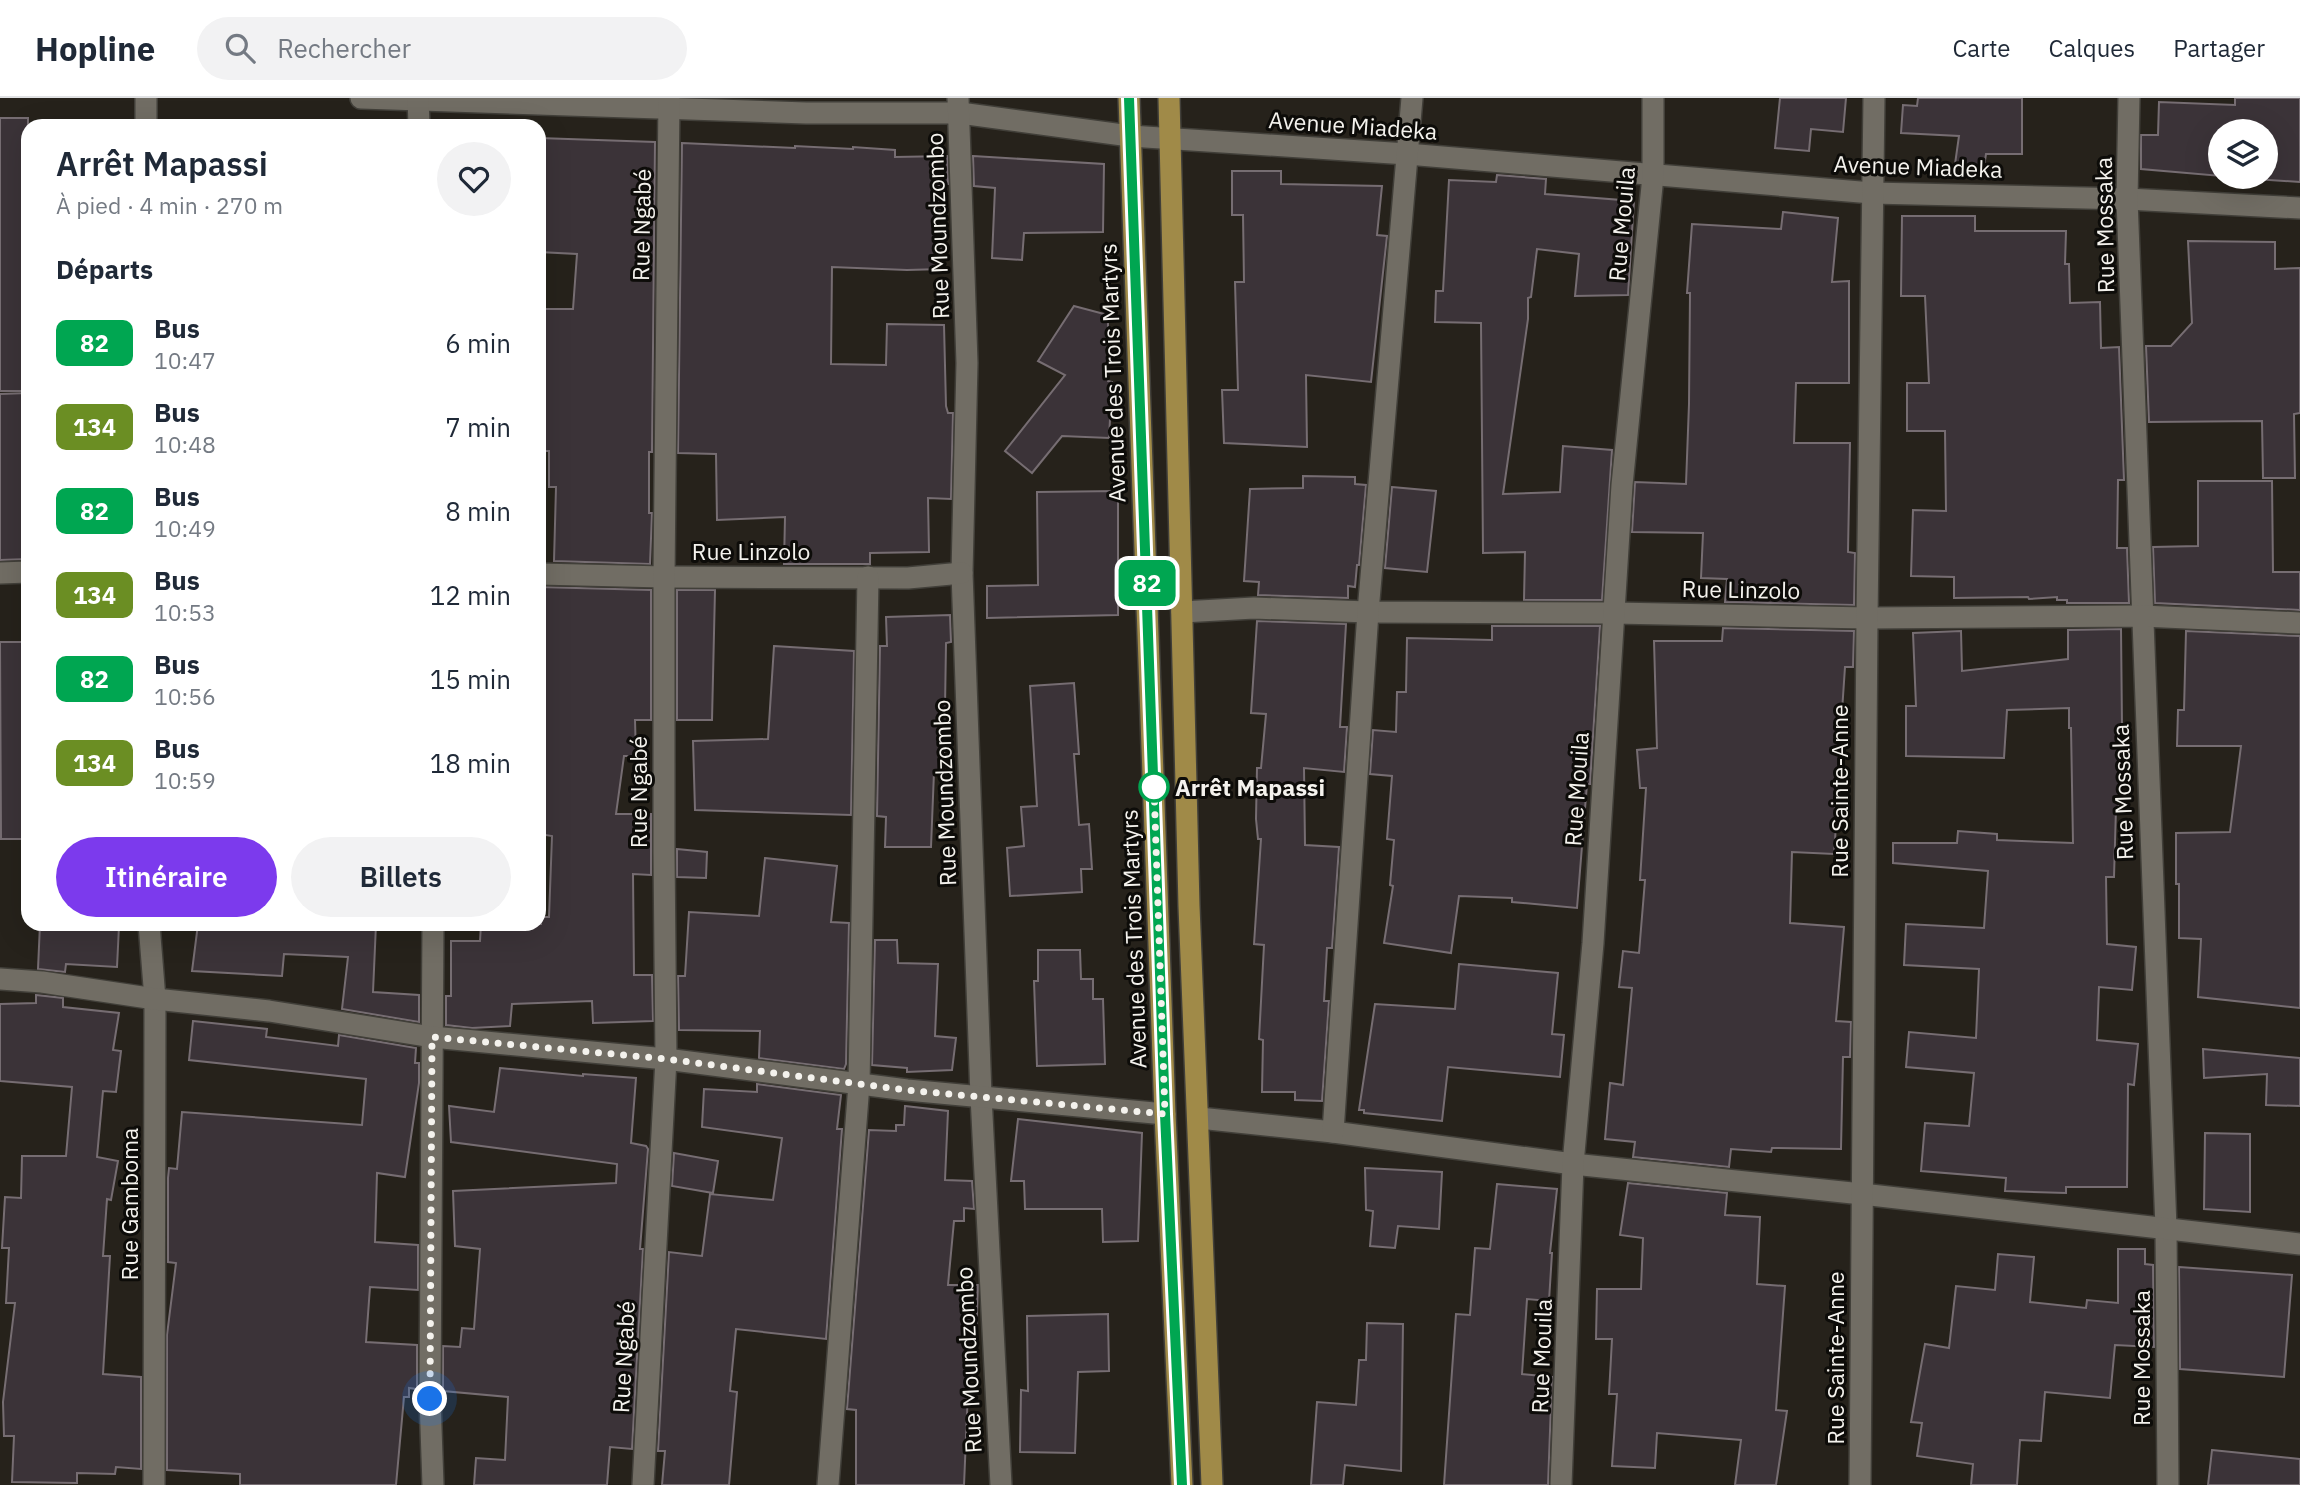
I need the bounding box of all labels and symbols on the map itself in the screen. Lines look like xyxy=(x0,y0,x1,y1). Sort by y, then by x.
street label: Avenue Miadeka xyxy=(1268,104,1438,146)
street label: Rue Moundzombo xyxy=(919,132,955,320)
street label: Avenue Miadeka xyxy=(1833,148,2003,184)
street label: Rue Mossaka xyxy=(2088,157,2120,293)
street label: Rue Mouila xyxy=(1601,166,1641,282)
street label: Rue Ngabé xyxy=(625,169,657,281)
street label: Avenue des Trois Martyrs xyxy=(1092,243,1132,503)
street label: Rue Linzolo xyxy=(692,536,810,566)
line badge: 82 xyxy=(1116,560,1178,606)
street label: Rue Linzolo xyxy=(1681,573,1801,605)
street label: Rue Moundzombo xyxy=(926,699,962,887)
street label: Rue Sainte-Anne xyxy=(1824,704,1854,878)
street label: Rue Mossaka xyxy=(2105,723,2139,861)
street label: Rue Mouila xyxy=(1557,731,1595,847)
street label: Rue Ngabé xyxy=(623,736,653,848)
marker: Arrêt Mapassi xyxy=(1139,772,1169,802)
place label: Arrêt Mapassi xyxy=(1175,772,1325,802)
street label: Avenue des Trois Martyrs xyxy=(1113,809,1153,1069)
street label: Rue Gamboma xyxy=(114,1128,144,1280)
street label: Rue Moundzombo xyxy=(948,1266,988,1454)
street label: Rue Sainte-Anne xyxy=(1820,1271,1850,1445)
street label: Rue Mossaka xyxy=(2126,1290,2156,1426)
street label: Rue Mouila xyxy=(1524,1298,1558,1414)
street label: Rue Ngabé xyxy=(605,1300,641,1414)
your location xyxy=(412,1381,447,1416)

